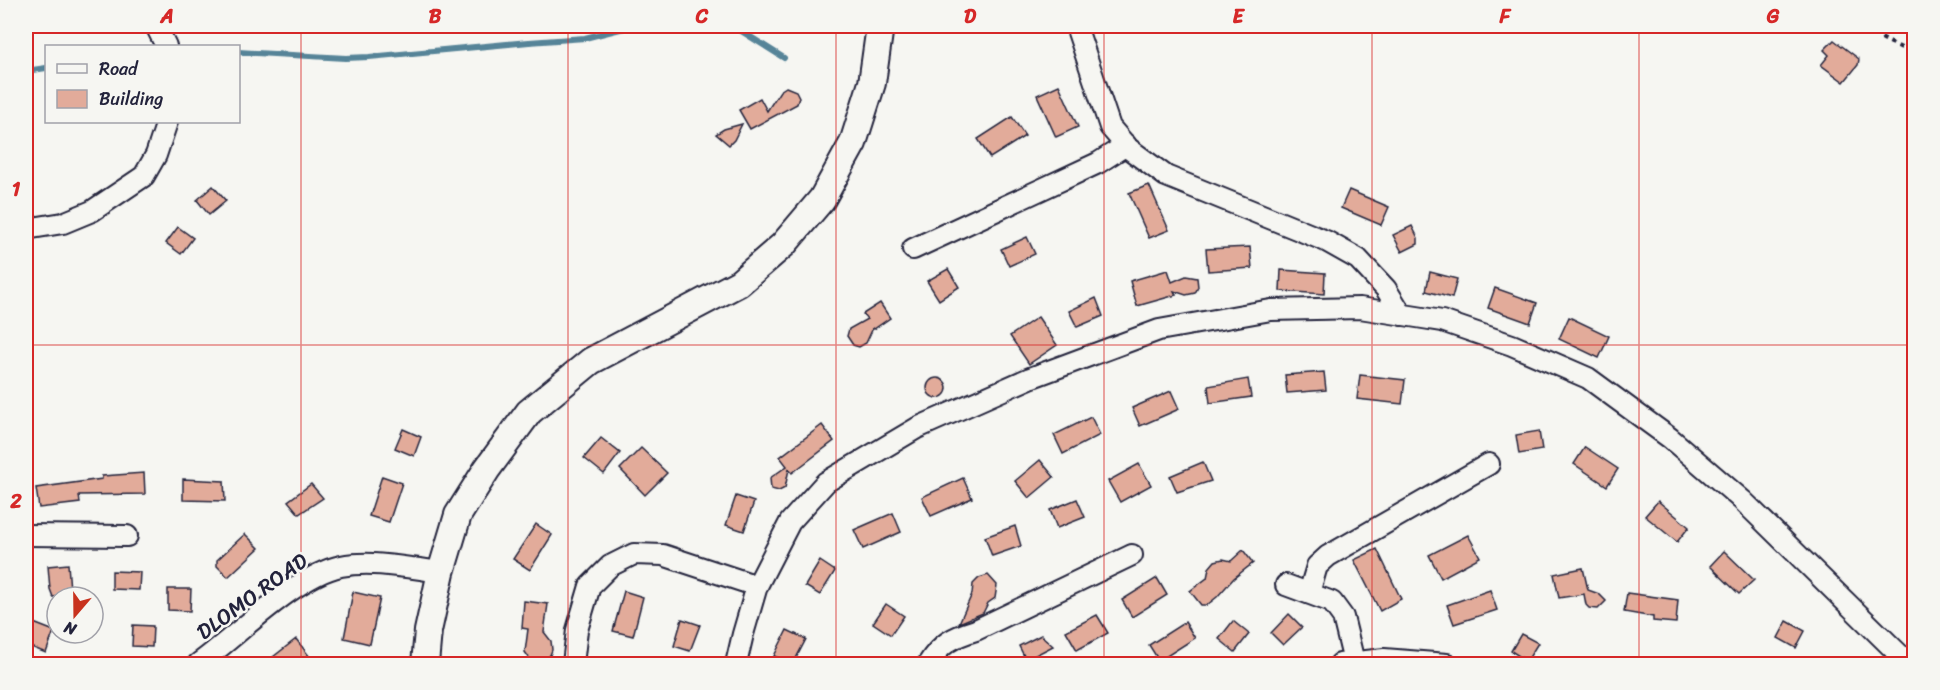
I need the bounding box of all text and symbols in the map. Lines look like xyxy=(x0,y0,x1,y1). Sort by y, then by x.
text: A xyxy=(159,0,174,34)
text: B xyxy=(429,0,442,34)
text: C xyxy=(695,0,709,34)
text: D xyxy=(964,0,977,34)
text: E xyxy=(1232,0,1245,34)
text: F xyxy=(1499,0,1512,34)
text: G xyxy=(1766,0,1780,34)
legend xyxy=(45,45,240,123)
text: Road xyxy=(99,53,139,85)
text: Building xyxy=(99,83,163,115)
text: 1 xyxy=(12,172,21,207)
text: 2 xyxy=(9,484,22,519)
street label: DLOMO ROAD xyxy=(188,542,316,650)
north arrow xyxy=(45,585,105,645)
text: N xyxy=(59,613,81,644)

